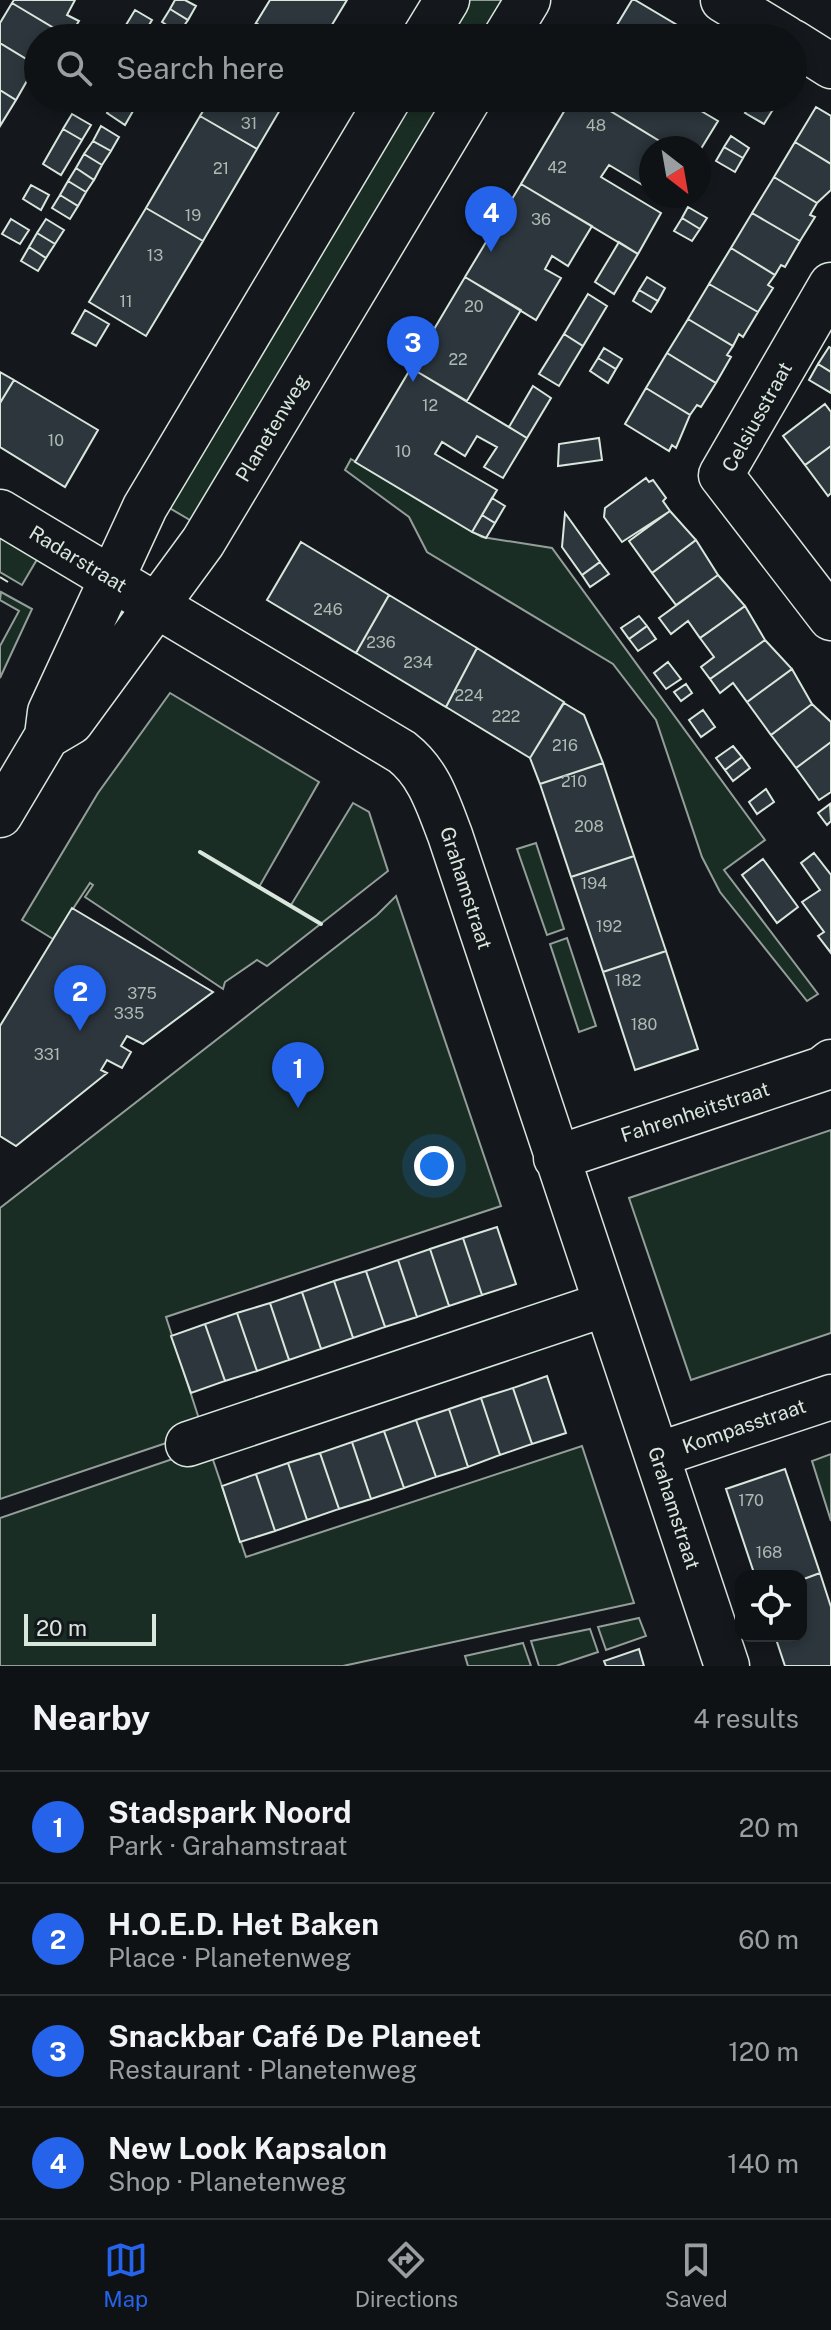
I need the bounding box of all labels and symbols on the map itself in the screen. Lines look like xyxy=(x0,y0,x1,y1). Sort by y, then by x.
house number: 31 xyxy=(241,114,257,133)
house number: 48 xyxy=(586,116,606,135)
north arrow xyxy=(639,136,711,208)
house number: 42 xyxy=(547,158,567,177)
house number: 21 xyxy=(213,159,229,178)
pin: 4 xyxy=(465,186,517,252)
house number: 19 xyxy=(185,206,201,225)
house number: 36 xyxy=(531,210,551,229)
house number: 13 xyxy=(147,246,163,265)
house number: 11 xyxy=(119,292,133,311)
house number: 20 xyxy=(464,297,484,316)
pin: 3 xyxy=(387,316,439,382)
house number: 22 xyxy=(448,350,468,369)
street label: Celsiusstraat xyxy=(717,358,797,476)
street label: Planetenweg xyxy=(230,370,314,486)
house number: 12 xyxy=(422,396,438,415)
house number: 10 xyxy=(48,431,64,450)
house number: 10 xyxy=(395,442,411,461)
street label: Radarstraat xyxy=(25,520,131,598)
house number: 246 xyxy=(313,600,343,619)
house number: 236 xyxy=(366,633,396,652)
house number: 234 xyxy=(403,653,433,672)
house number: 224 xyxy=(454,686,484,705)
house number: 222 xyxy=(492,707,520,726)
house number: 216 xyxy=(552,736,578,755)
house number: 210 xyxy=(561,772,587,791)
house number: 208 xyxy=(574,817,604,836)
street label: Grahamstraat xyxy=(435,824,497,952)
house number: 194 xyxy=(581,874,607,893)
house number: 192 xyxy=(596,917,622,936)
pin: 2 xyxy=(54,965,106,1031)
house number: 182 xyxy=(615,971,641,990)
house number: 375 xyxy=(127,984,157,1003)
house number: 335 xyxy=(114,1004,144,1023)
house number: 180 xyxy=(631,1015,657,1034)
pin: 1 xyxy=(272,1042,324,1108)
house number: 331 xyxy=(34,1045,60,1064)
street label: Fahrenheitstraat xyxy=(618,1077,772,1147)
your location xyxy=(414,1146,454,1186)
street label: Kompasstraat xyxy=(679,1394,809,1458)
street label: Grahamstraat xyxy=(643,1444,705,1572)
house number: 170 xyxy=(738,1491,764,1510)
house number: 168 xyxy=(756,1543,782,1562)
scale bar xyxy=(24,1610,156,1646)

